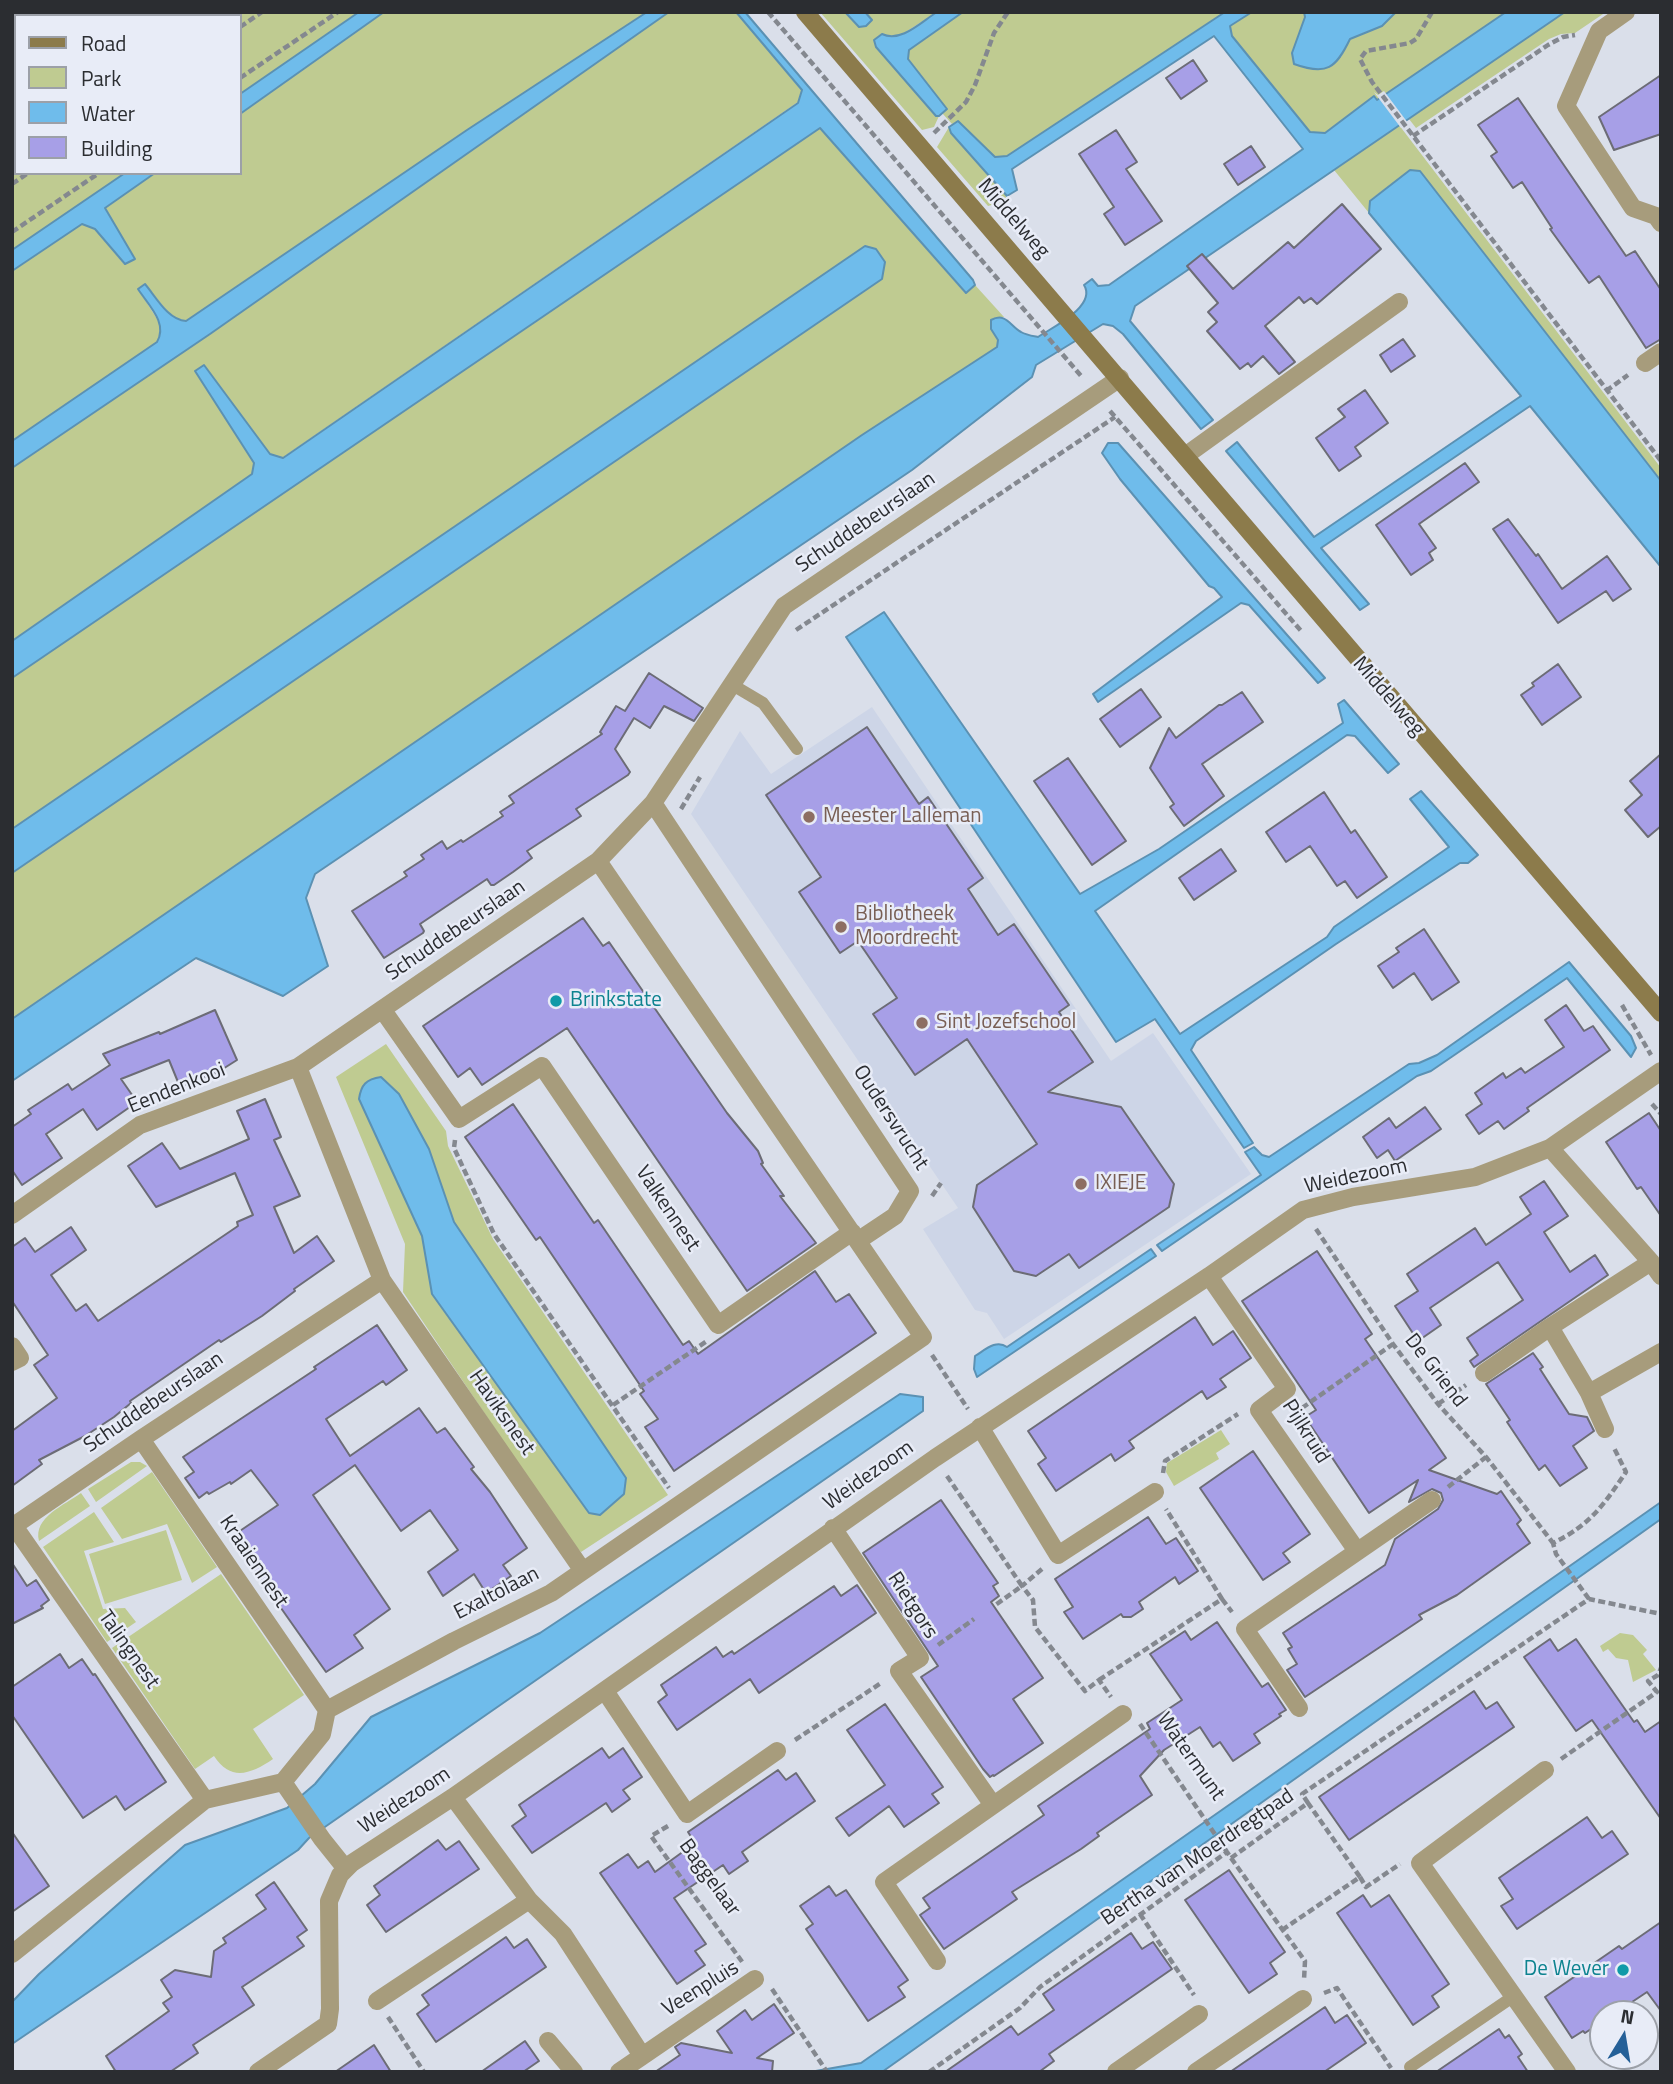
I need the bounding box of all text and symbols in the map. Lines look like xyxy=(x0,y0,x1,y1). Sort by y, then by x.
legend xyxy=(14,14,242,175)
text: Road xyxy=(81,27,126,59)
text: Park xyxy=(81,62,121,94)
text: Water xyxy=(81,97,135,129)
text: Building xyxy=(81,132,152,164)
street label: Middelweg xyxy=(972,174,1054,264)
street label: Schuddebeurslaan xyxy=(791,467,941,579)
street label: Middelweg xyxy=(1347,652,1429,742)
place label: Meester Lalleman xyxy=(823,804,982,830)
marker: Meester Lalleman xyxy=(801,809,817,825)
street label: Schuddebeurslaan xyxy=(381,875,531,987)
place label: Bibliotheek Moordrecht xyxy=(855,902,958,952)
marker: Bibliotheek Moordrecht xyxy=(833,919,849,935)
place label: Brinkstate xyxy=(570,988,662,1014)
marker: Brinkstate xyxy=(548,993,564,1009)
place label: Sint Jozefschool xyxy=(936,1010,1076,1036)
marker: Sint Jozefschool xyxy=(914,1015,930,1031)
street label: Eendenkooi xyxy=(125,1058,229,1120)
street label: Oudersvrucht xyxy=(847,1061,933,1175)
street label: Weidezoom xyxy=(1302,1154,1410,1200)
street label: Valkennest xyxy=(629,1161,705,1257)
place label: IXIEJE xyxy=(1095,1171,1146,1197)
marker: IXIEJE xyxy=(1073,1176,1089,1192)
street label: De Griend xyxy=(1398,1329,1472,1413)
street label: Schuddebeurslaan xyxy=(79,1347,229,1459)
street label: Haviksnest xyxy=(463,1366,539,1460)
street label: Pijlkruid xyxy=(1276,1395,1334,1469)
street label: Weidezoom xyxy=(819,1436,919,1516)
street label: Kraaiennest xyxy=(213,1511,293,1613)
street label: Exaltolaan xyxy=(450,1562,544,1626)
street label: Rietgors xyxy=(881,1568,943,1644)
street label: Talingnest xyxy=(92,1606,164,1694)
street label: Watermunt xyxy=(1151,1708,1229,1806)
street label: Weidezoom xyxy=(354,1762,456,1840)
street label: Bertha van Moerdregtpad xyxy=(1097,1784,1299,1932)
street label: Baggelaar xyxy=(673,1835,745,1921)
street label: Veenpluis xyxy=(658,1956,744,2022)
place label: De Wever xyxy=(1524,1957,1609,1983)
marker: De Wever xyxy=(1615,1962,1631,1978)
north arrow xyxy=(1589,2000,1659,2070)
text: N xyxy=(1618,2000,1637,2031)

